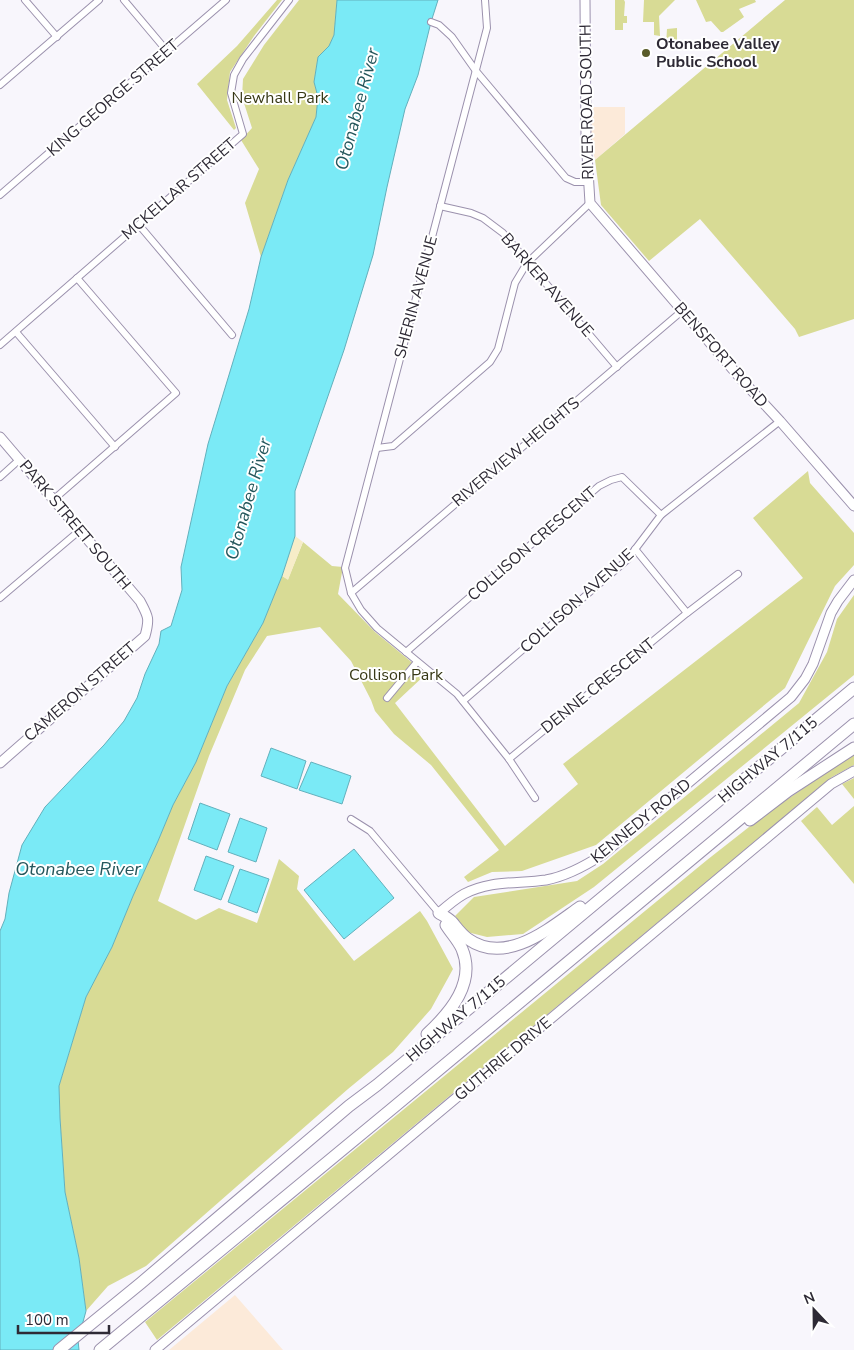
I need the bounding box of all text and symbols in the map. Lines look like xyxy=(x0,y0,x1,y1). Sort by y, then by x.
street label: RIVER ROAD SOUTH xyxy=(575,24,599,180)
place label: Otonabee Valley Public School xyxy=(656,33,780,73)
street label: KING GEORGE STREET xyxy=(42,34,184,162)
water label: Otonabee River xyxy=(329,45,385,173)
marker: Otonabee Valley Public School xyxy=(640,47,652,59)
park label: Newhall Park xyxy=(232,87,329,109)
street label: MCKELLAR STREET xyxy=(117,133,241,245)
street label: BARKER AVENUE xyxy=(496,228,598,342)
street label: SHERIN AVENUE xyxy=(389,233,443,361)
street label: BENSFORT ROAD xyxy=(669,298,773,412)
street label: RIVERVIEW HEIGHTS xyxy=(448,392,585,512)
water label: Otonabee River xyxy=(219,435,277,563)
street label: PARK STREET SOUTH xyxy=(14,455,136,595)
street label: COLLISON CRESCENT xyxy=(463,482,601,606)
street label: COLLISON AVENUE xyxy=(515,544,639,658)
street label: DENNE CRESCENT xyxy=(537,633,660,739)
street label: CAMERON STREET xyxy=(19,637,141,747)
park label: Collison Park xyxy=(349,664,444,686)
street label: HIGHWAY 7/115 xyxy=(713,712,823,808)
street label: KENNEDY ROAD xyxy=(586,774,696,868)
water label: Otonabee River xyxy=(15,857,141,881)
street label: HIGHWAY 7/115 xyxy=(401,971,511,1067)
street label: GUTHRIE DRIVE xyxy=(450,1012,556,1106)
north arrow xyxy=(789,1285,839,1335)
text: N xyxy=(801,1288,818,1309)
scale bar xyxy=(18,1302,109,1334)
text: 100 m xyxy=(25,1310,69,1330)

